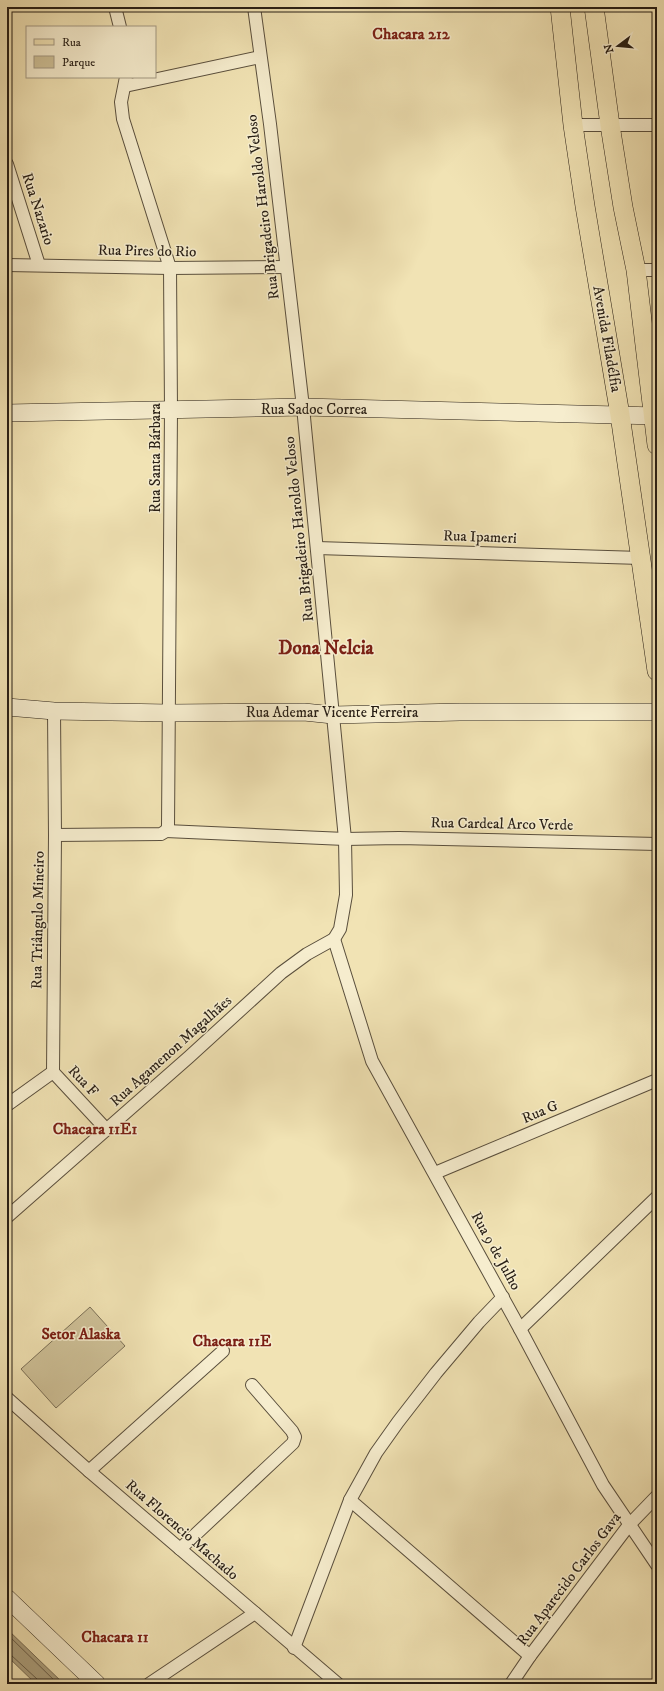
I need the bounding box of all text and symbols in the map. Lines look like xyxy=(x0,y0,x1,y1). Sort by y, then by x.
district label: Chacara 212 xyxy=(372,24,451,44)
legend xyxy=(26,26,156,78)
north arrow xyxy=(598,26,638,66)
text: Rua xyxy=(62,35,82,50)
text: N xyxy=(601,42,617,55)
text: Parque xyxy=(62,55,95,70)
street label: Rua Brigadeiro Haroldo Veloso xyxy=(242,113,284,301)
street label: Rua Nazario xyxy=(17,171,59,247)
street label: Rua Pires do Rio xyxy=(98,241,196,261)
street label: Avenida Filadélfia xyxy=(588,284,626,394)
street label: Rua Sadoc Correa xyxy=(261,400,368,419)
street label: Rua Santa Bárbara xyxy=(146,402,165,513)
street label: Rua Brigadeiro Haroldo Veloso xyxy=(280,435,318,623)
street label: Rua Ipameri xyxy=(443,526,517,548)
district label: Dona Nelcia xyxy=(278,637,375,660)
street label: Rua Ademar Vicente Ferreira xyxy=(246,703,419,722)
street label: Rua Cardeal Arco Verde xyxy=(431,813,573,835)
street label: Rua Triângulo Mineiro xyxy=(27,851,49,989)
street label: Rua Agamenon Magalhães xyxy=(106,991,236,1111)
street label: Rua F xyxy=(64,1061,102,1101)
street label: Rua G xyxy=(519,1096,561,1128)
district label: Chacara 11E1 xyxy=(53,1119,137,1139)
street label: Rua 9 de Julho xyxy=(467,1208,525,1294)
district label: Setor Alaska xyxy=(41,1324,122,1344)
district label: Chacara 11E xyxy=(193,1331,272,1351)
street label: Rua Florencio Machado xyxy=(122,1476,242,1584)
street label: Rua Aparecido Carlos Gava xyxy=(513,1508,626,1649)
district label: Chacara 11 xyxy=(81,1627,149,1647)

